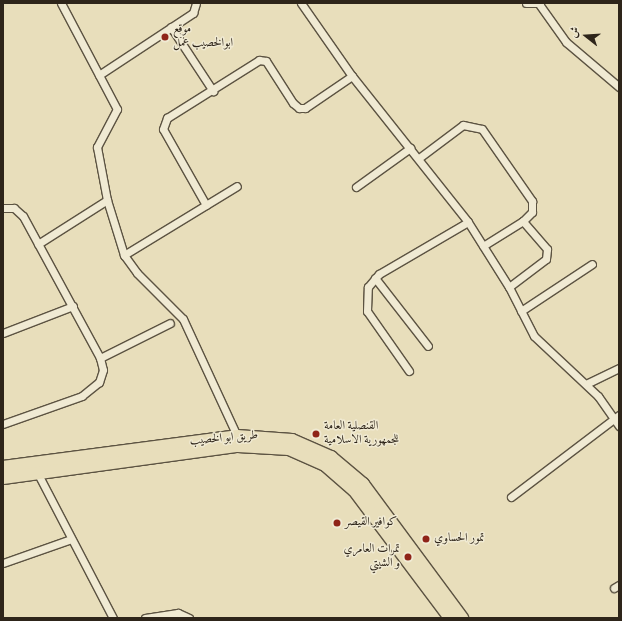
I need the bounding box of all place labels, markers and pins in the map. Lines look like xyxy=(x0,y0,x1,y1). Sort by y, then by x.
place label: موقع ابوالخصيب عمل xyxy=(173,23,233,51)
marker: موقع ابوالخصيب عمل xyxy=(160,32,170,42)
place label: القنصلية العامة للجمهورية الاسلامية xyxy=(324,420,399,448)
marker: القنصلية العامة للجمهورية الاسلامية xyxy=(311,429,321,439)
place label: كوافير القيصر xyxy=(345,516,397,530)
marker: كوافير القيصر xyxy=(332,518,342,528)
place label: تمور الحساوي xyxy=(434,532,484,546)
marker: تمور الحساوي xyxy=(421,534,431,544)
place label: تمرات العامري و الشيتي xyxy=(344,543,400,571)
marker: تمرات العامري و الشيتي xyxy=(403,552,413,562)

